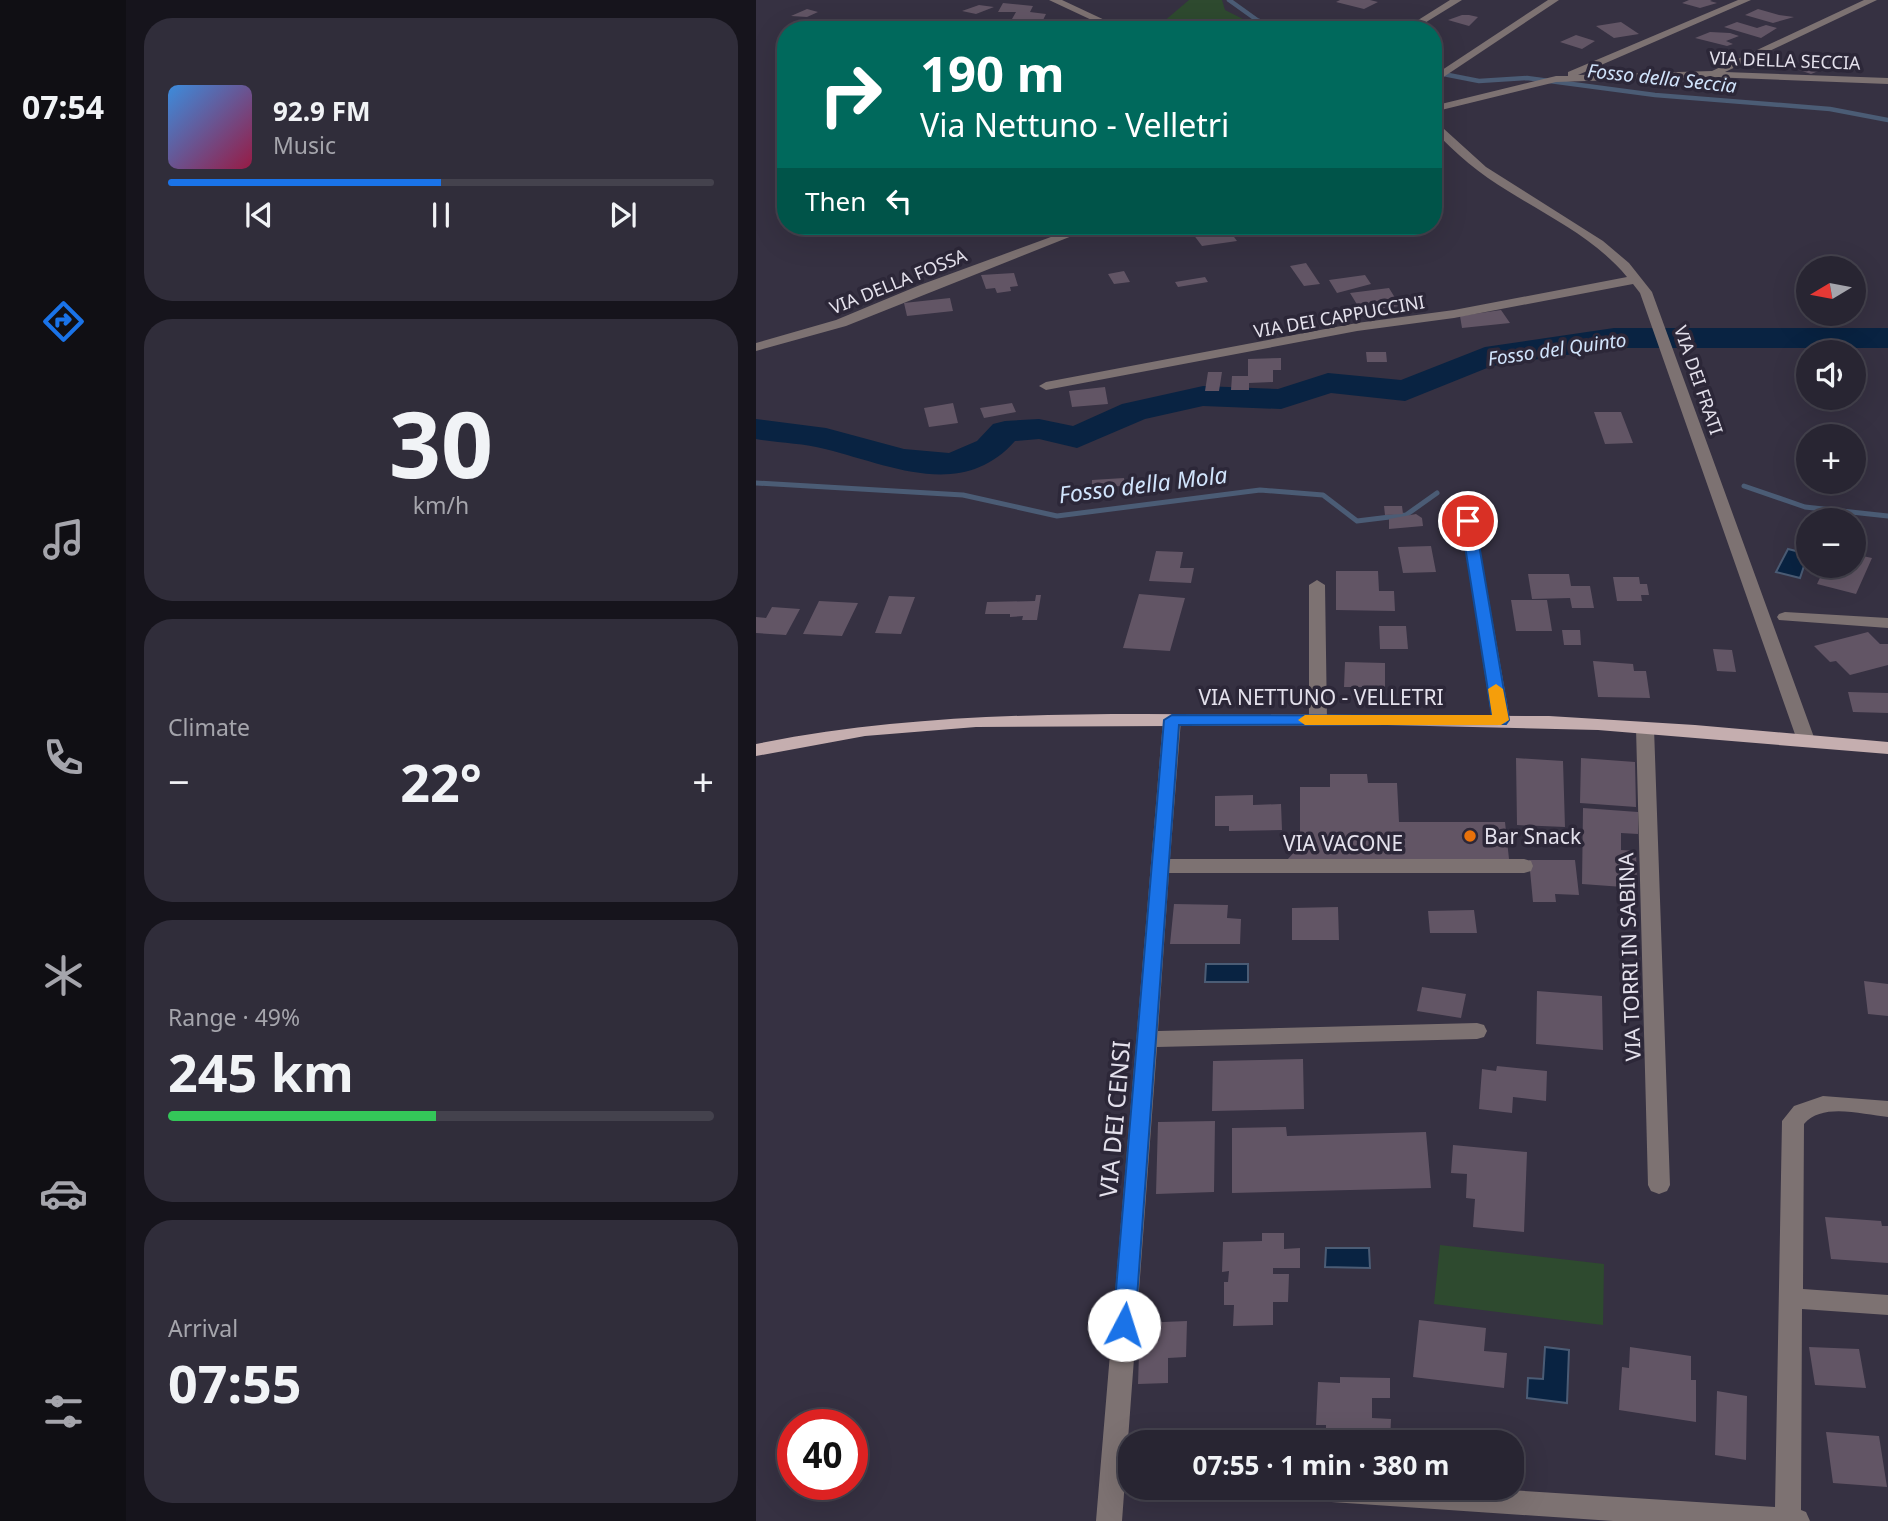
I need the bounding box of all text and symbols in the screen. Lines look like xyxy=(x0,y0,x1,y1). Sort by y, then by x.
text: 190 m xyxy=(920,40,1065,106)
street label: VIA DELLA SECCIA xyxy=(1709,45,1861,75)
icon: right xyxy=(805,49,896,140)
water label: Fosso della Seccia xyxy=(1586,57,1738,99)
text: 07:54 xyxy=(22,85,104,128)
text: 92.9 FM xyxy=(273,93,370,129)
text: Via Nettuno - Velletri xyxy=(920,103,1229,146)
text: Music xyxy=(273,129,336,161)
icon: left xyxy=(880,182,918,220)
text: Then xyxy=(805,183,866,219)
icon: previous xyxy=(240,196,278,234)
icon: pause xyxy=(422,196,460,234)
icon: next xyxy=(604,196,642,234)
street label: VIA DELLA FOSSA xyxy=(826,242,971,319)
north arrow xyxy=(1796,256,1866,326)
map controls xyxy=(1796,256,1866,578)
street label: VIA DEI CAPPUCCINI xyxy=(1252,289,1426,343)
icon: directions xyxy=(39,297,88,346)
street label: VIA DEI FRATI xyxy=(1669,322,1729,438)
water label: Fosso del Quinto xyxy=(1486,326,1628,372)
button: sound xyxy=(1796,340,1866,410)
text: 30 xyxy=(389,381,493,505)
button: + xyxy=(1796,424,1866,494)
water label: Fosso della Mola xyxy=(1057,458,1229,510)
text: km/h xyxy=(413,489,469,521)
pin xyxy=(1438,491,1498,551)
icon: arrive xyxy=(1449,502,1487,540)
button: − xyxy=(1796,508,1866,578)
icon: music xyxy=(39,515,88,564)
street label: VIA NETTUNO - VELLETRI xyxy=(1198,683,1444,711)
text: Climate xyxy=(168,711,250,743)
icon: phone xyxy=(39,733,88,782)
text: 22° xyxy=(400,746,482,817)
text: − xyxy=(168,755,190,807)
text: + xyxy=(692,755,714,807)
place label: Bar Snack xyxy=(1484,822,1582,850)
marker: Bar Snack xyxy=(1462,828,1478,844)
street label: VIA VACONE xyxy=(1283,829,1403,857)
street label: VIA TORRI IN SABINA xyxy=(1611,852,1647,1062)
icon: climate xyxy=(39,951,88,1000)
text: Range · 49% xyxy=(168,1001,300,1033)
text: 245 km xyxy=(168,1036,354,1107)
street label: VIA DEI CENSI xyxy=(1091,1039,1137,1199)
icon: car xyxy=(39,1169,88,1218)
position arrow xyxy=(1087,1288,1161,1362)
text: Arrival xyxy=(168,1312,238,1344)
text: 07:55 xyxy=(168,1347,302,1418)
icon: filters xyxy=(39,1387,88,1436)
speed limit sign: 40 xyxy=(777,1409,868,1500)
text: 07:55 · 1 min · 380 m xyxy=(1193,1447,1449,1483)

